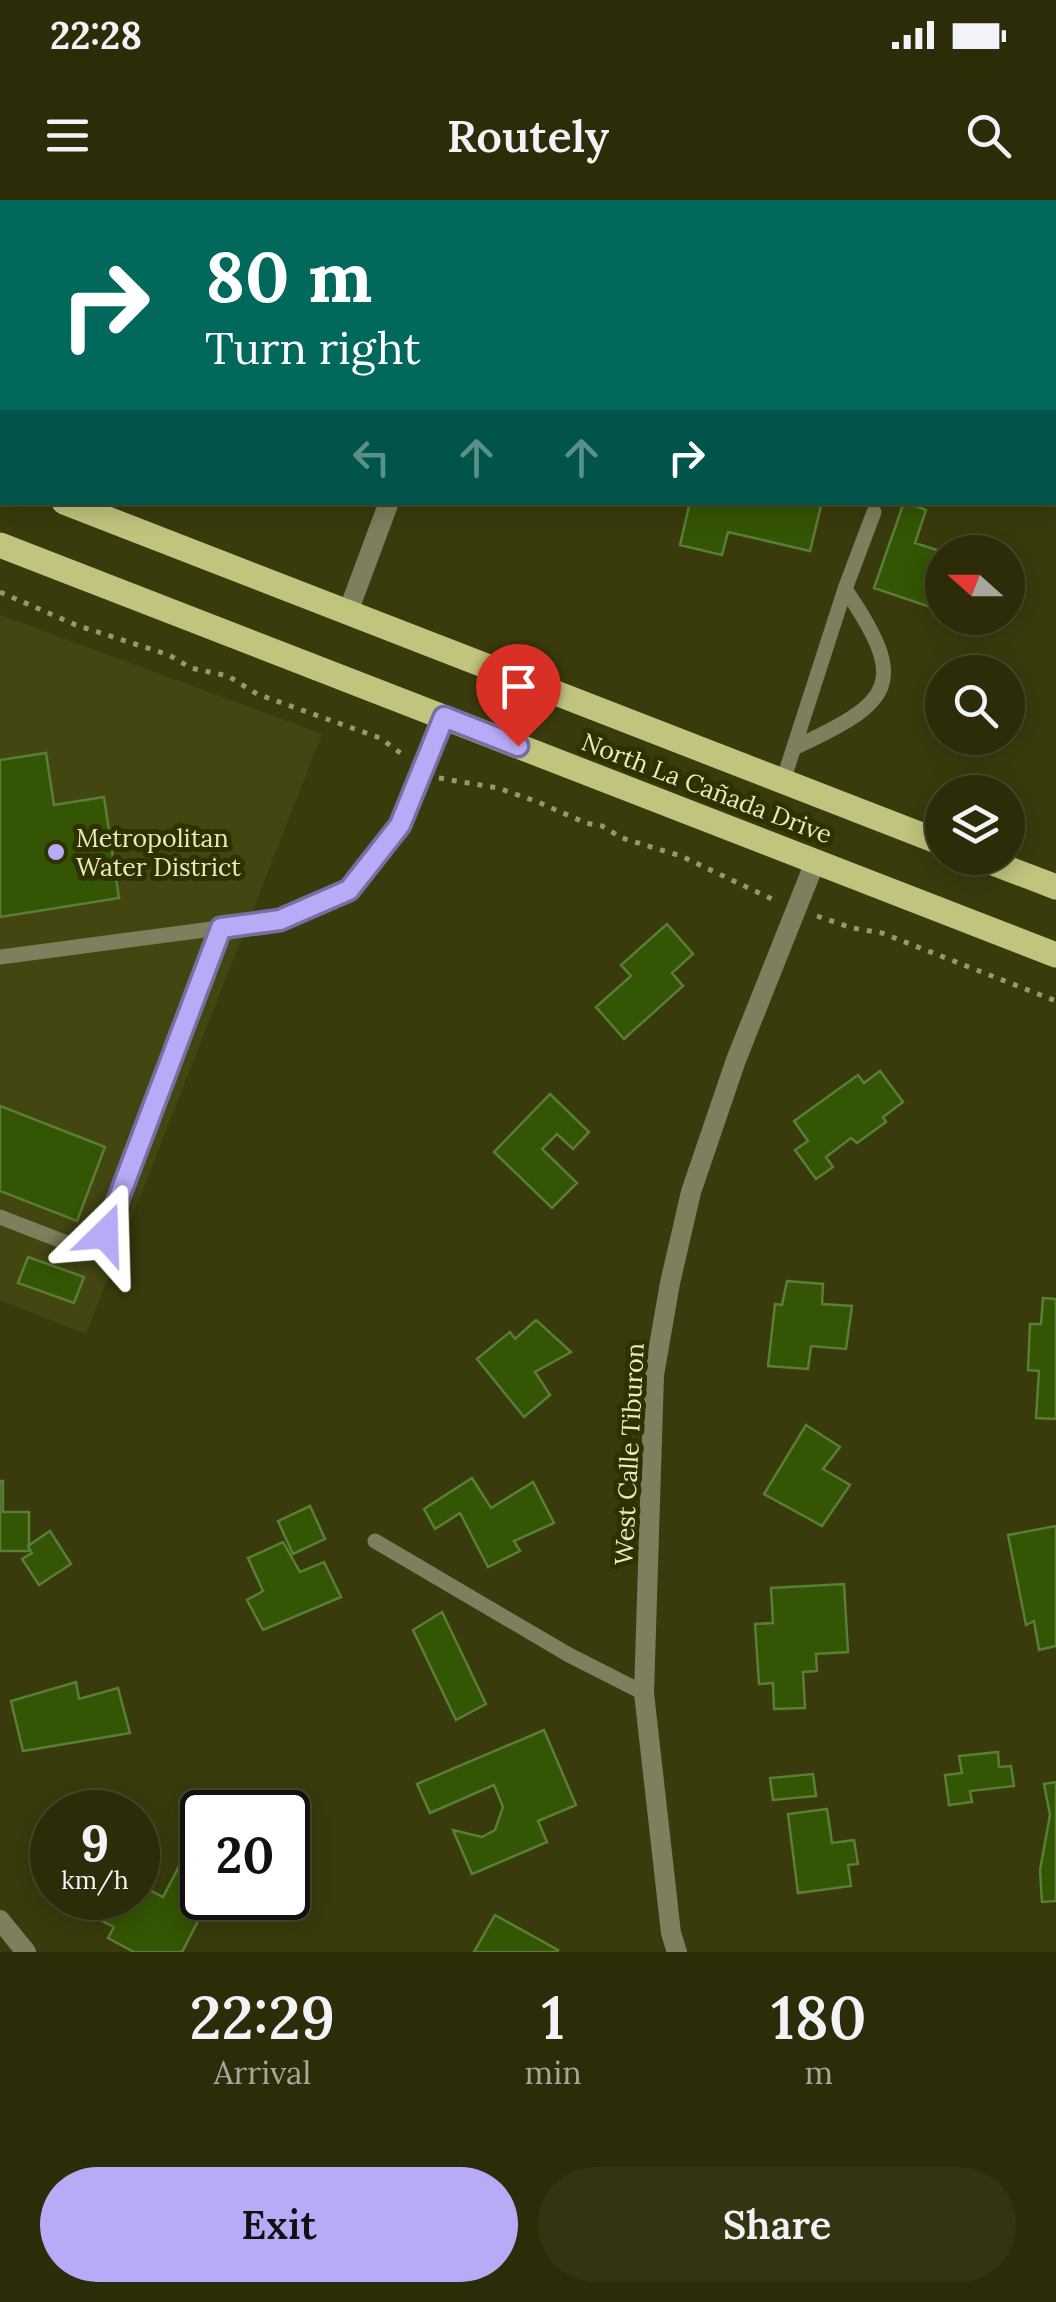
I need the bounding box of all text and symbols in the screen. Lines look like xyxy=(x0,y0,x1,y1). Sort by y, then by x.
text: 22:28 xyxy=(50,11,142,59)
text: Routely xyxy=(447,107,609,164)
icon: menu xyxy=(40,108,95,163)
icon: search xyxy=(961,108,1016,163)
text: 80 m xyxy=(205,232,372,321)
icon: right xyxy=(40,240,170,370)
text: Turn right xyxy=(205,319,421,376)
icon: left xyxy=(344,430,399,485)
icon: ahead xyxy=(449,430,504,485)
icon: ahead xyxy=(554,430,609,485)
icon: right xyxy=(659,430,714,485)
north arrow xyxy=(925,535,1025,635)
map controls xyxy=(925,535,1025,875)
pin xyxy=(476,644,561,747)
button: search xyxy=(925,655,1025,755)
icon: arrive xyxy=(491,659,546,714)
street label: North La Cañada Drive xyxy=(577,725,837,851)
button: layers xyxy=(925,775,1025,875)
place label: Metropolitan Water District xyxy=(76,822,241,883)
marker: Metropolitan Water District xyxy=(45,841,67,863)
position arrow xyxy=(53,1182,157,1286)
street label: West Calle Tiburon xyxy=(607,1342,651,1566)
speed limit sign: 20 xyxy=(180,1790,310,1920)
text: 9 xyxy=(81,1811,109,1875)
text: km/h xyxy=(61,1864,129,1896)
text: 22:29 xyxy=(189,1979,335,2055)
text: 1 xyxy=(541,1979,565,2055)
text: 180 xyxy=(771,1979,867,2055)
text: Arrival xyxy=(213,2052,311,2093)
text: min xyxy=(525,2052,582,2093)
text: m xyxy=(805,2052,833,2093)
button: Exit xyxy=(40,2167,518,2282)
button: Share xyxy=(538,2167,1016,2282)

